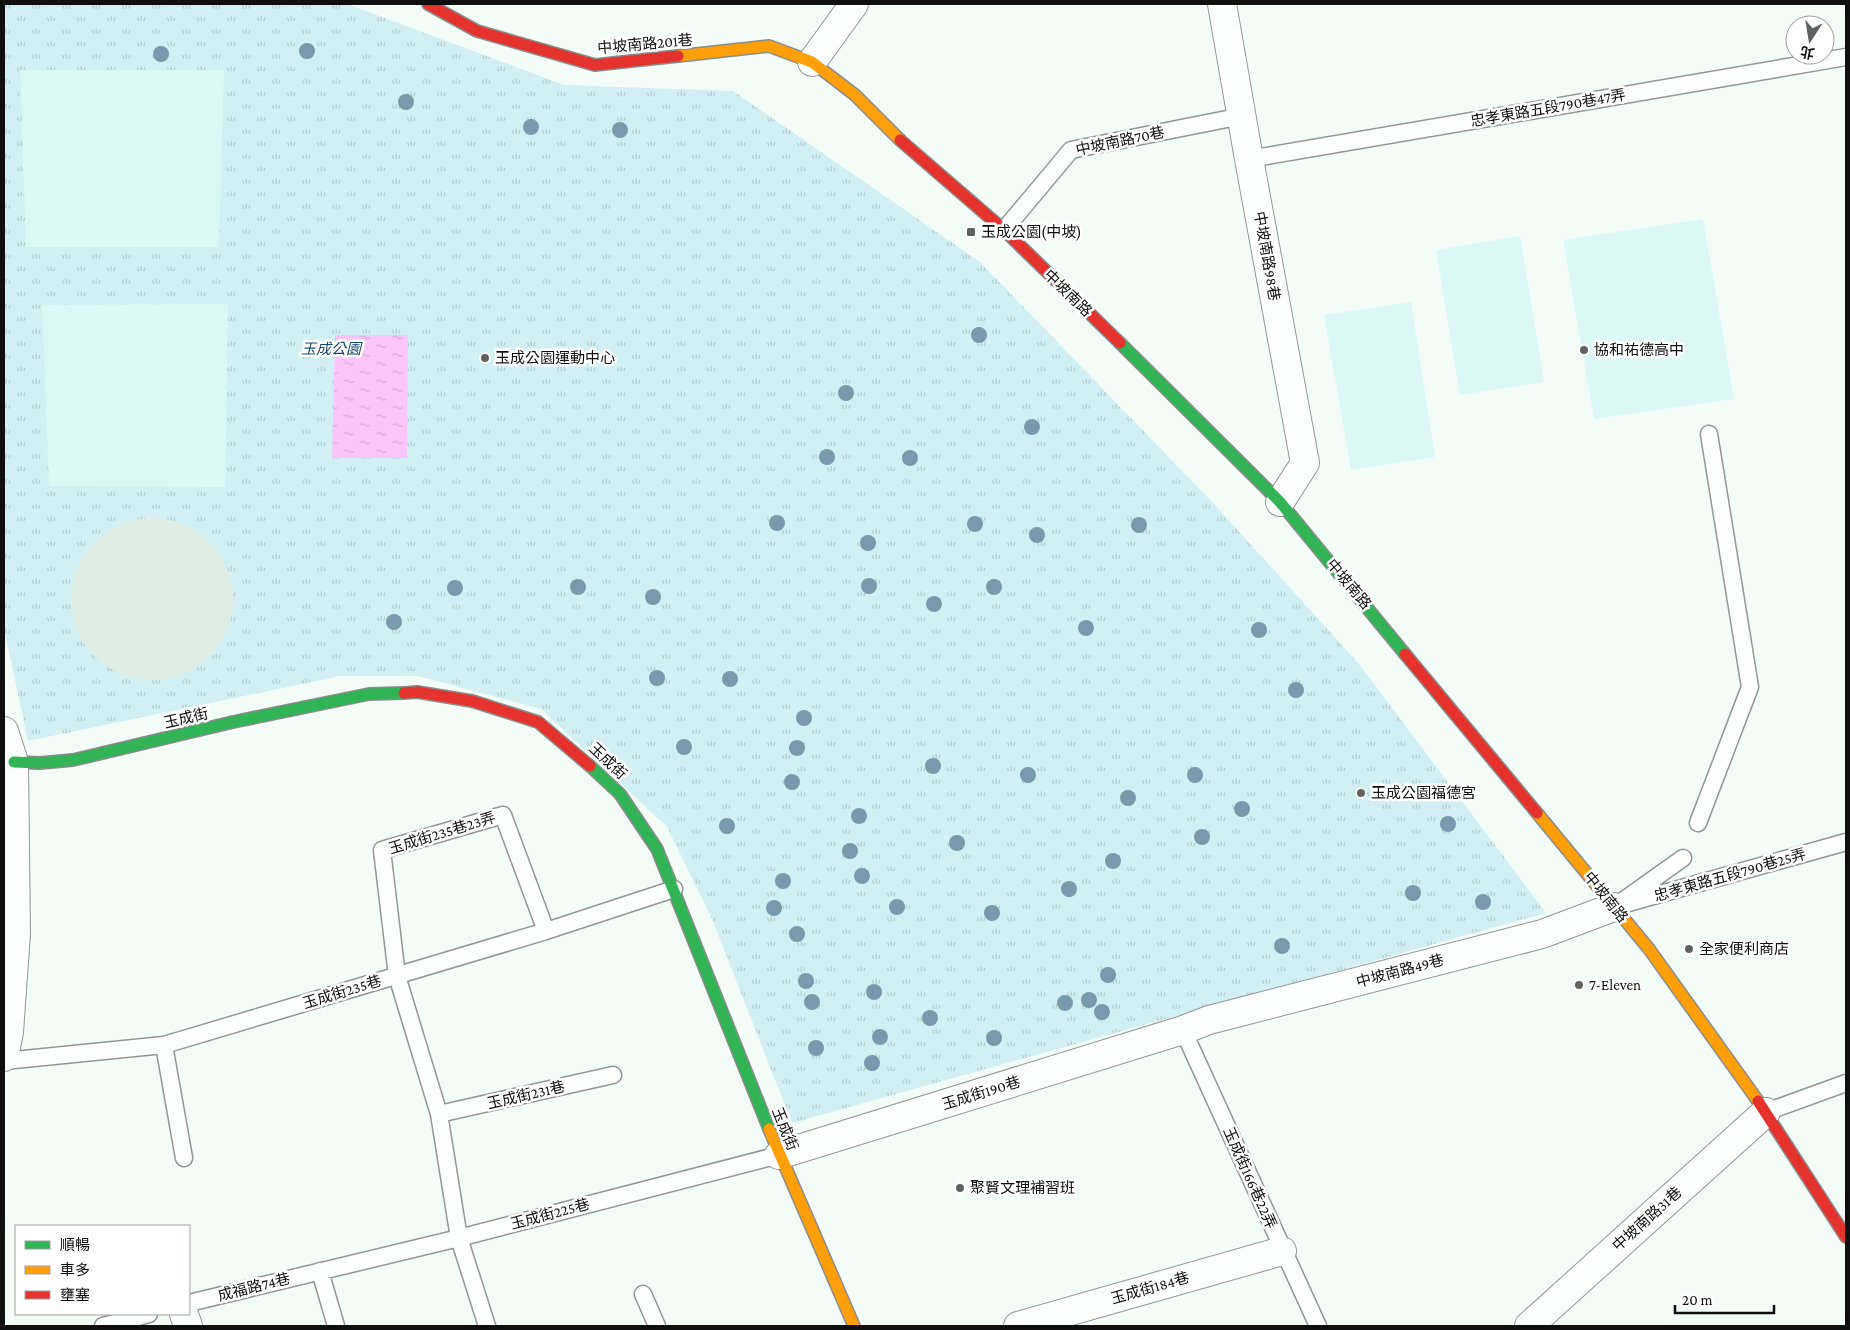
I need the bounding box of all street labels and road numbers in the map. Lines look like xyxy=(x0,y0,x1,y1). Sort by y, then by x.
street label: 中坡南路201巷 xyxy=(597,32,693,56)
street label: 忠孝東路五段790巷47弄 xyxy=(1469,86,1627,130)
street label: 中坡南路70巷 xyxy=(1074,124,1166,158)
street label: 中坡南路98巷 xyxy=(1251,210,1283,302)
street label: 中坡南路 xyxy=(1041,266,1095,320)
street label: 中坡南路 xyxy=(1324,556,1374,612)
street label: 玉成街 xyxy=(162,705,210,731)
street label: 玉成街 xyxy=(586,740,630,782)
street label: 玉成街235巷23弄 xyxy=(387,809,497,857)
street label: 忠孝東路五段790巷25弄 xyxy=(1652,846,1808,904)
street label: 中坡南路 xyxy=(1581,869,1631,925)
street label: 中坡南路49巷 xyxy=(1354,952,1446,990)
street label: 玉成街235巷 xyxy=(301,972,383,1012)
street label: 玉成街190巷 xyxy=(940,1073,1022,1113)
street label: 玉成街231巷 xyxy=(486,1078,566,1112)
street label: 玉成街 xyxy=(769,1105,801,1153)
street label: 玉成街166巷22弄 xyxy=(1220,1125,1280,1231)
street label: 中坡南路31巷 xyxy=(1609,1184,1685,1254)
street label: 玉成街225巷 xyxy=(509,1196,591,1232)
street label: 玉成街184巷 xyxy=(1109,1269,1191,1307)
street label: 成福路74巷 xyxy=(216,1270,292,1304)

